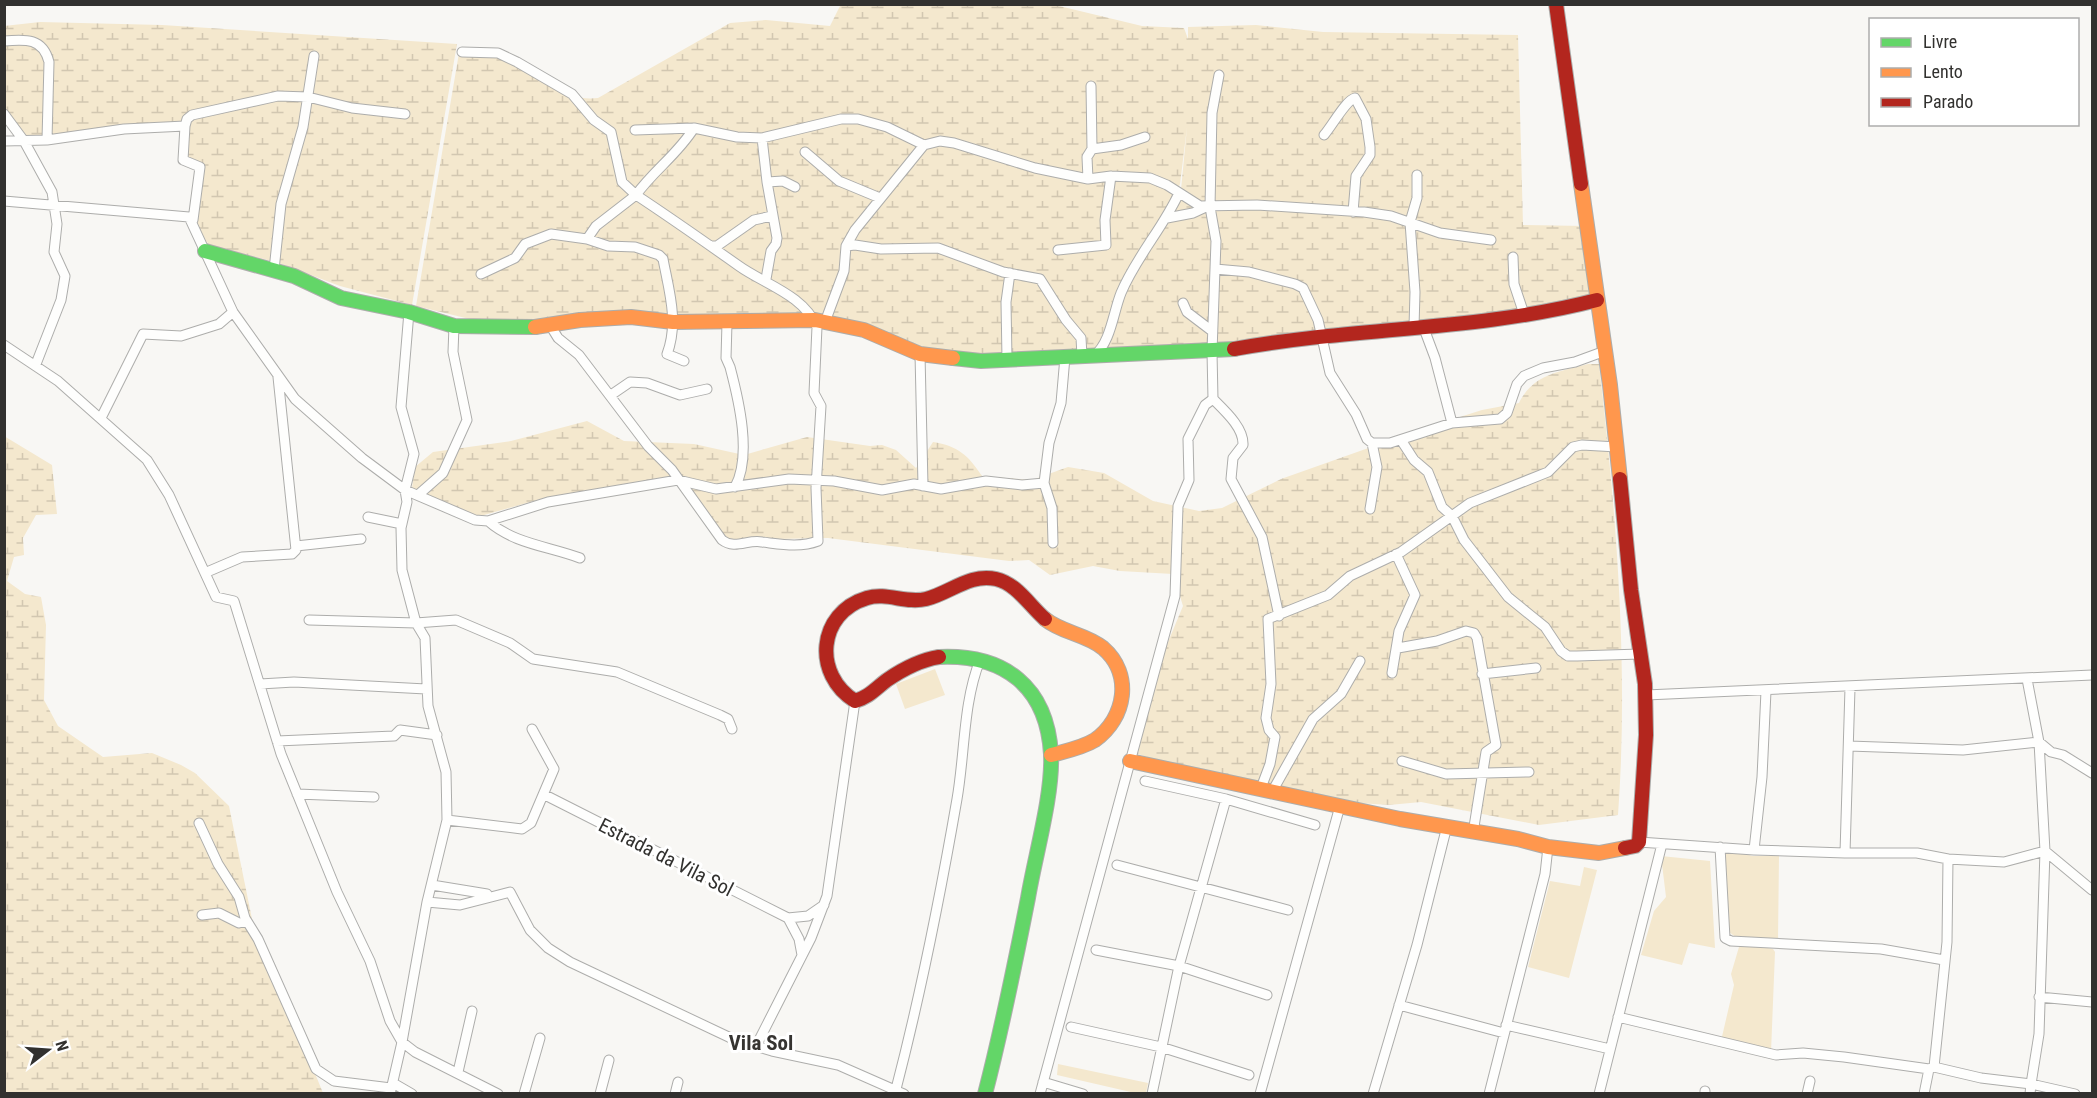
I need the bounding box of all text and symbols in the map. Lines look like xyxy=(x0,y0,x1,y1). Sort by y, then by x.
legend xyxy=(1869,18,2079,126)
text: Livre xyxy=(1923,31,1957,52)
text: Lento xyxy=(1923,61,1963,82)
text: Parado xyxy=(1923,91,1973,112)
street label: Estrada da Vila Sol xyxy=(595,813,737,901)
north arrow xyxy=(18,1020,78,1080)
district label: Vila Sol xyxy=(729,1031,793,1055)
text: N xyxy=(51,1038,72,1053)

